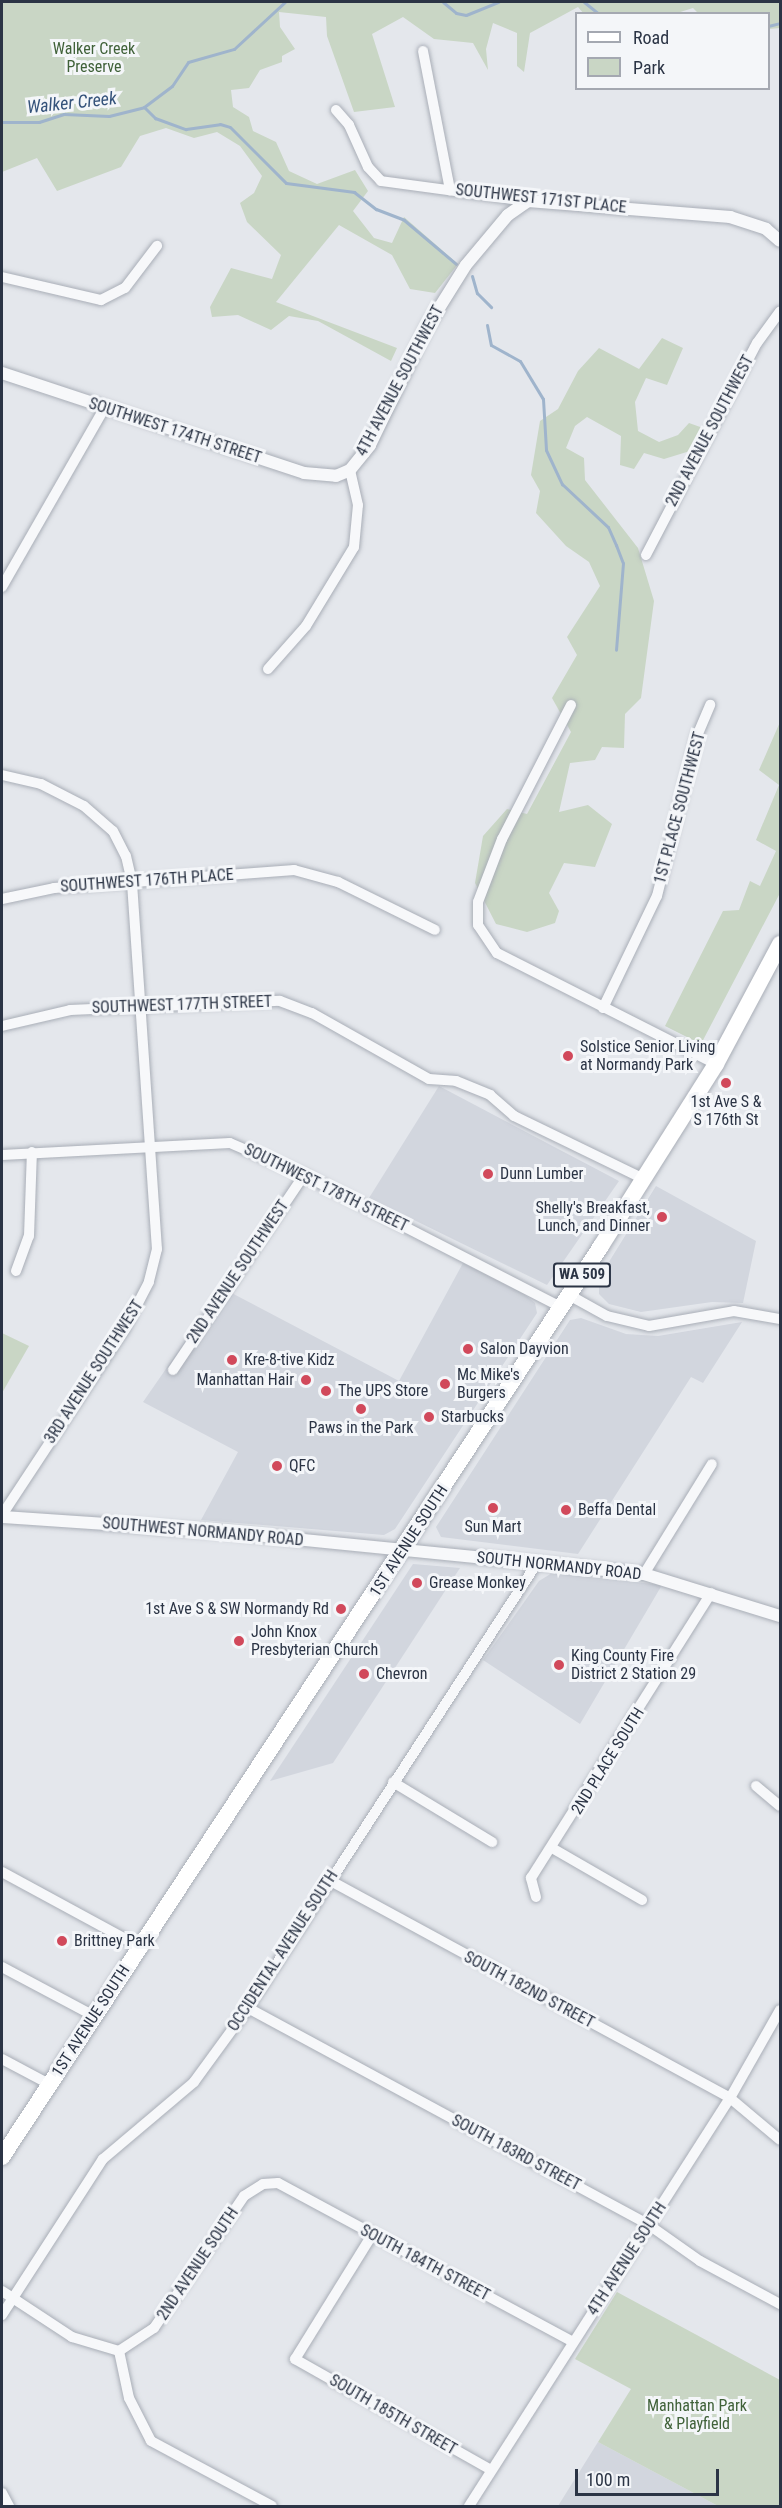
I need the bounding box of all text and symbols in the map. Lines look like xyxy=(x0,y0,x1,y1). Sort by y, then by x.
legend xyxy=(575,12,770,90)
text: Road xyxy=(633,27,669,48)
park label: Walker Creek Preserve xyxy=(53,39,135,77)
text: Park xyxy=(633,57,665,78)
water label: Walker Creek xyxy=(26,88,118,118)
street label: SOUTHWEST 171ST PLACE xyxy=(454,180,628,218)
street label: 4TH AVENUE SOUTHWEST xyxy=(352,302,448,460)
street label: 2ND AVENUE SOUTHWEST xyxy=(662,352,758,510)
street label: SOUTHWEST 174TH STREET xyxy=(86,394,264,468)
street label: 1ST PLACE SOUTHWEST xyxy=(650,730,710,886)
street label: SOUTHWEST 176TH PLACE xyxy=(60,865,234,897)
street label: SOUTHWEST 177TH STREET xyxy=(91,992,273,1018)
place label: Solstice Senior Living at Normandy Park xyxy=(580,1037,716,1075)
marker: Solstice Senior Living at Normandy Park xyxy=(561,1049,575,1063)
marker: 1st Ave S & S 176th St xyxy=(719,1076,733,1090)
place label: 1st Ave S & S 176th St xyxy=(690,1092,762,1130)
street label: SOUTHWEST 178TH STREET xyxy=(241,1140,411,1236)
place label: Dunn Lumber xyxy=(500,1164,583,1184)
marker: Dunn Lumber xyxy=(481,1167,495,1181)
street label: 2ND AVENUE SOUTHWEST xyxy=(183,1197,293,1347)
place label: Shelly's Breakfast, Lunch, and Dinner xyxy=(535,1198,650,1236)
marker: Shelly's Breakfast, Lunch, and Dinner xyxy=(655,1210,669,1224)
road number: WA 509 xyxy=(552,1263,612,1287)
street label: 3RD AVENUE SOUTHWEST xyxy=(40,1297,148,1447)
place label: Salon Dayvion xyxy=(480,1339,569,1359)
marker: Salon Dayvion xyxy=(461,1342,475,1356)
place label: Kre-8-tive Kidz xyxy=(244,1350,334,1370)
marker: Kre-8-tive Kidz xyxy=(225,1353,239,1367)
place label: Mc Mike's Burgers xyxy=(457,1365,520,1403)
place label: Manhattan Hair xyxy=(196,1370,294,1390)
marker: Manhattan Hair xyxy=(299,1373,313,1387)
marker: Mc Mike's Burgers xyxy=(438,1377,452,1391)
place label: The UPS Store xyxy=(338,1381,428,1401)
marker: The UPS Store xyxy=(319,1384,333,1398)
marker: Paws in the Park xyxy=(354,1402,368,1416)
place label: Starbucks xyxy=(441,1407,504,1427)
marker: Starbucks xyxy=(422,1410,436,1424)
place label: Paws in the Park xyxy=(308,1418,414,1438)
place label: QFC xyxy=(289,1456,315,1476)
marker: QFC xyxy=(270,1459,284,1473)
street label: 1ST AVENUE SOUTH xyxy=(366,1482,452,1600)
place label: Beffa Dental xyxy=(578,1500,656,1520)
marker: Sun Mart xyxy=(486,1501,500,1515)
marker: Beffa Dental xyxy=(559,1503,573,1517)
street label: SOUTHWEST NORMANDY ROAD xyxy=(101,1514,305,1550)
place label: Sun Mart xyxy=(464,1517,522,1537)
street label: SOUTH NORMANDY ROAD xyxy=(476,1548,642,1584)
place label: Grease Monkey xyxy=(429,1573,526,1593)
marker: Grease Monkey xyxy=(410,1576,424,1590)
place label: 1st Ave S & SW Normandy Rd xyxy=(145,1599,329,1619)
marker: 1st Ave S & SW Normandy Rd xyxy=(334,1602,348,1616)
place label: John Knox Presbyterian Church xyxy=(251,1622,378,1660)
marker: John Knox Presbyterian Church xyxy=(232,1634,246,1648)
place label: King County Fire District 2 Station 29 xyxy=(571,1646,696,1684)
marker: King County Fire District 2 Station 29 xyxy=(552,1658,566,1672)
place label: Chevron xyxy=(376,1664,428,1684)
marker: Chevron xyxy=(357,1667,371,1681)
street label: 2ND PLACE SOUTH xyxy=(567,1704,649,1818)
street label: OCCIDENTAL AVENUE SOUTH xyxy=(224,1867,342,2035)
place label: Brittney Park xyxy=(74,1931,155,1951)
marker: Brittney Park xyxy=(55,1934,69,1948)
street label: SOUTH 182ND STREET xyxy=(461,1948,597,2032)
street label: 1ST AVENUE SOUTH xyxy=(48,1962,134,2080)
street label: SOUTH 183RD STREET xyxy=(448,2111,584,2195)
street label: 4TH AVENUE SOUTH xyxy=(583,2199,671,2319)
street label: 2ND AVENUE SOUTH xyxy=(153,2204,243,2324)
street label: SOUTH 184TH STREET xyxy=(357,2221,493,2305)
street label: SOUTH 185TH STREET xyxy=(326,2371,460,2459)
park label: Manhattan Park & Playfield xyxy=(647,2396,747,2434)
scale bar xyxy=(578,2457,722,2495)
text: 100 m xyxy=(586,2469,630,2490)

